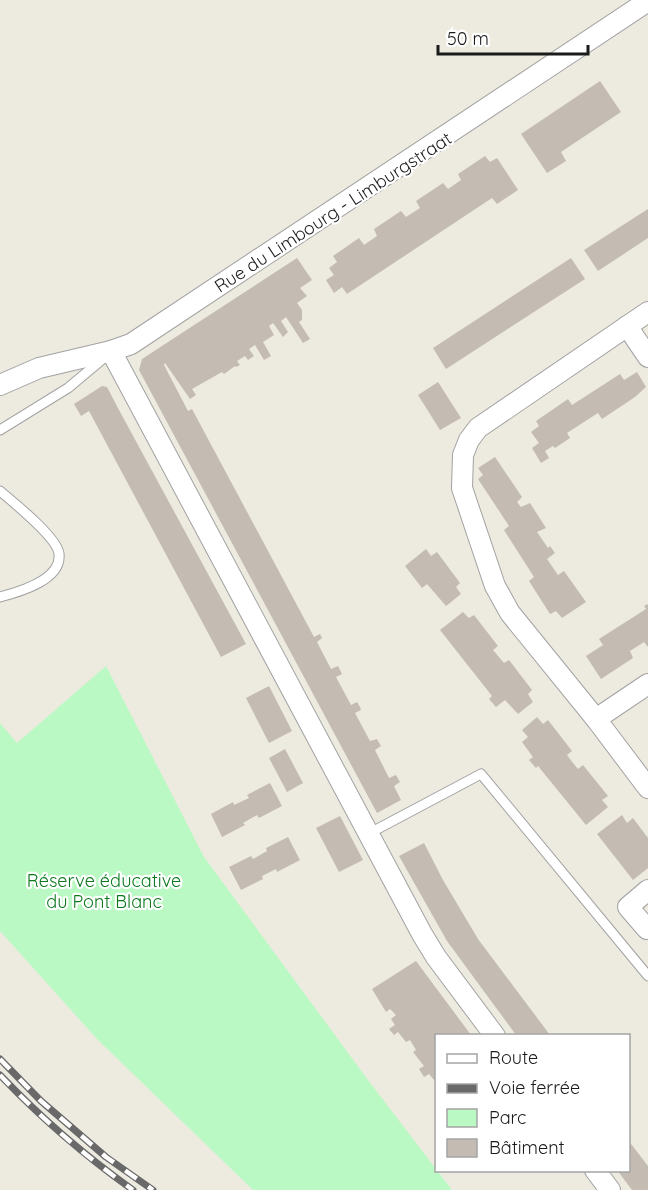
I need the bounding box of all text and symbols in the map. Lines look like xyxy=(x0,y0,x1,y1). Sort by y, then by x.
scale bar xyxy=(438,18,588,56)
text: 50 m xyxy=(447,27,489,50)
street label: Rue du Limbourg - Limburgstraat xyxy=(210,127,456,297)
park label: Réserve éducative du Pont Blanc xyxy=(27,869,181,913)
legend xyxy=(435,1034,630,1172)
text: Route xyxy=(489,1046,538,1069)
text: Voie ferrée xyxy=(489,1076,580,1099)
text: Parc xyxy=(489,1106,526,1129)
text: Bâtiment xyxy=(489,1136,565,1159)

